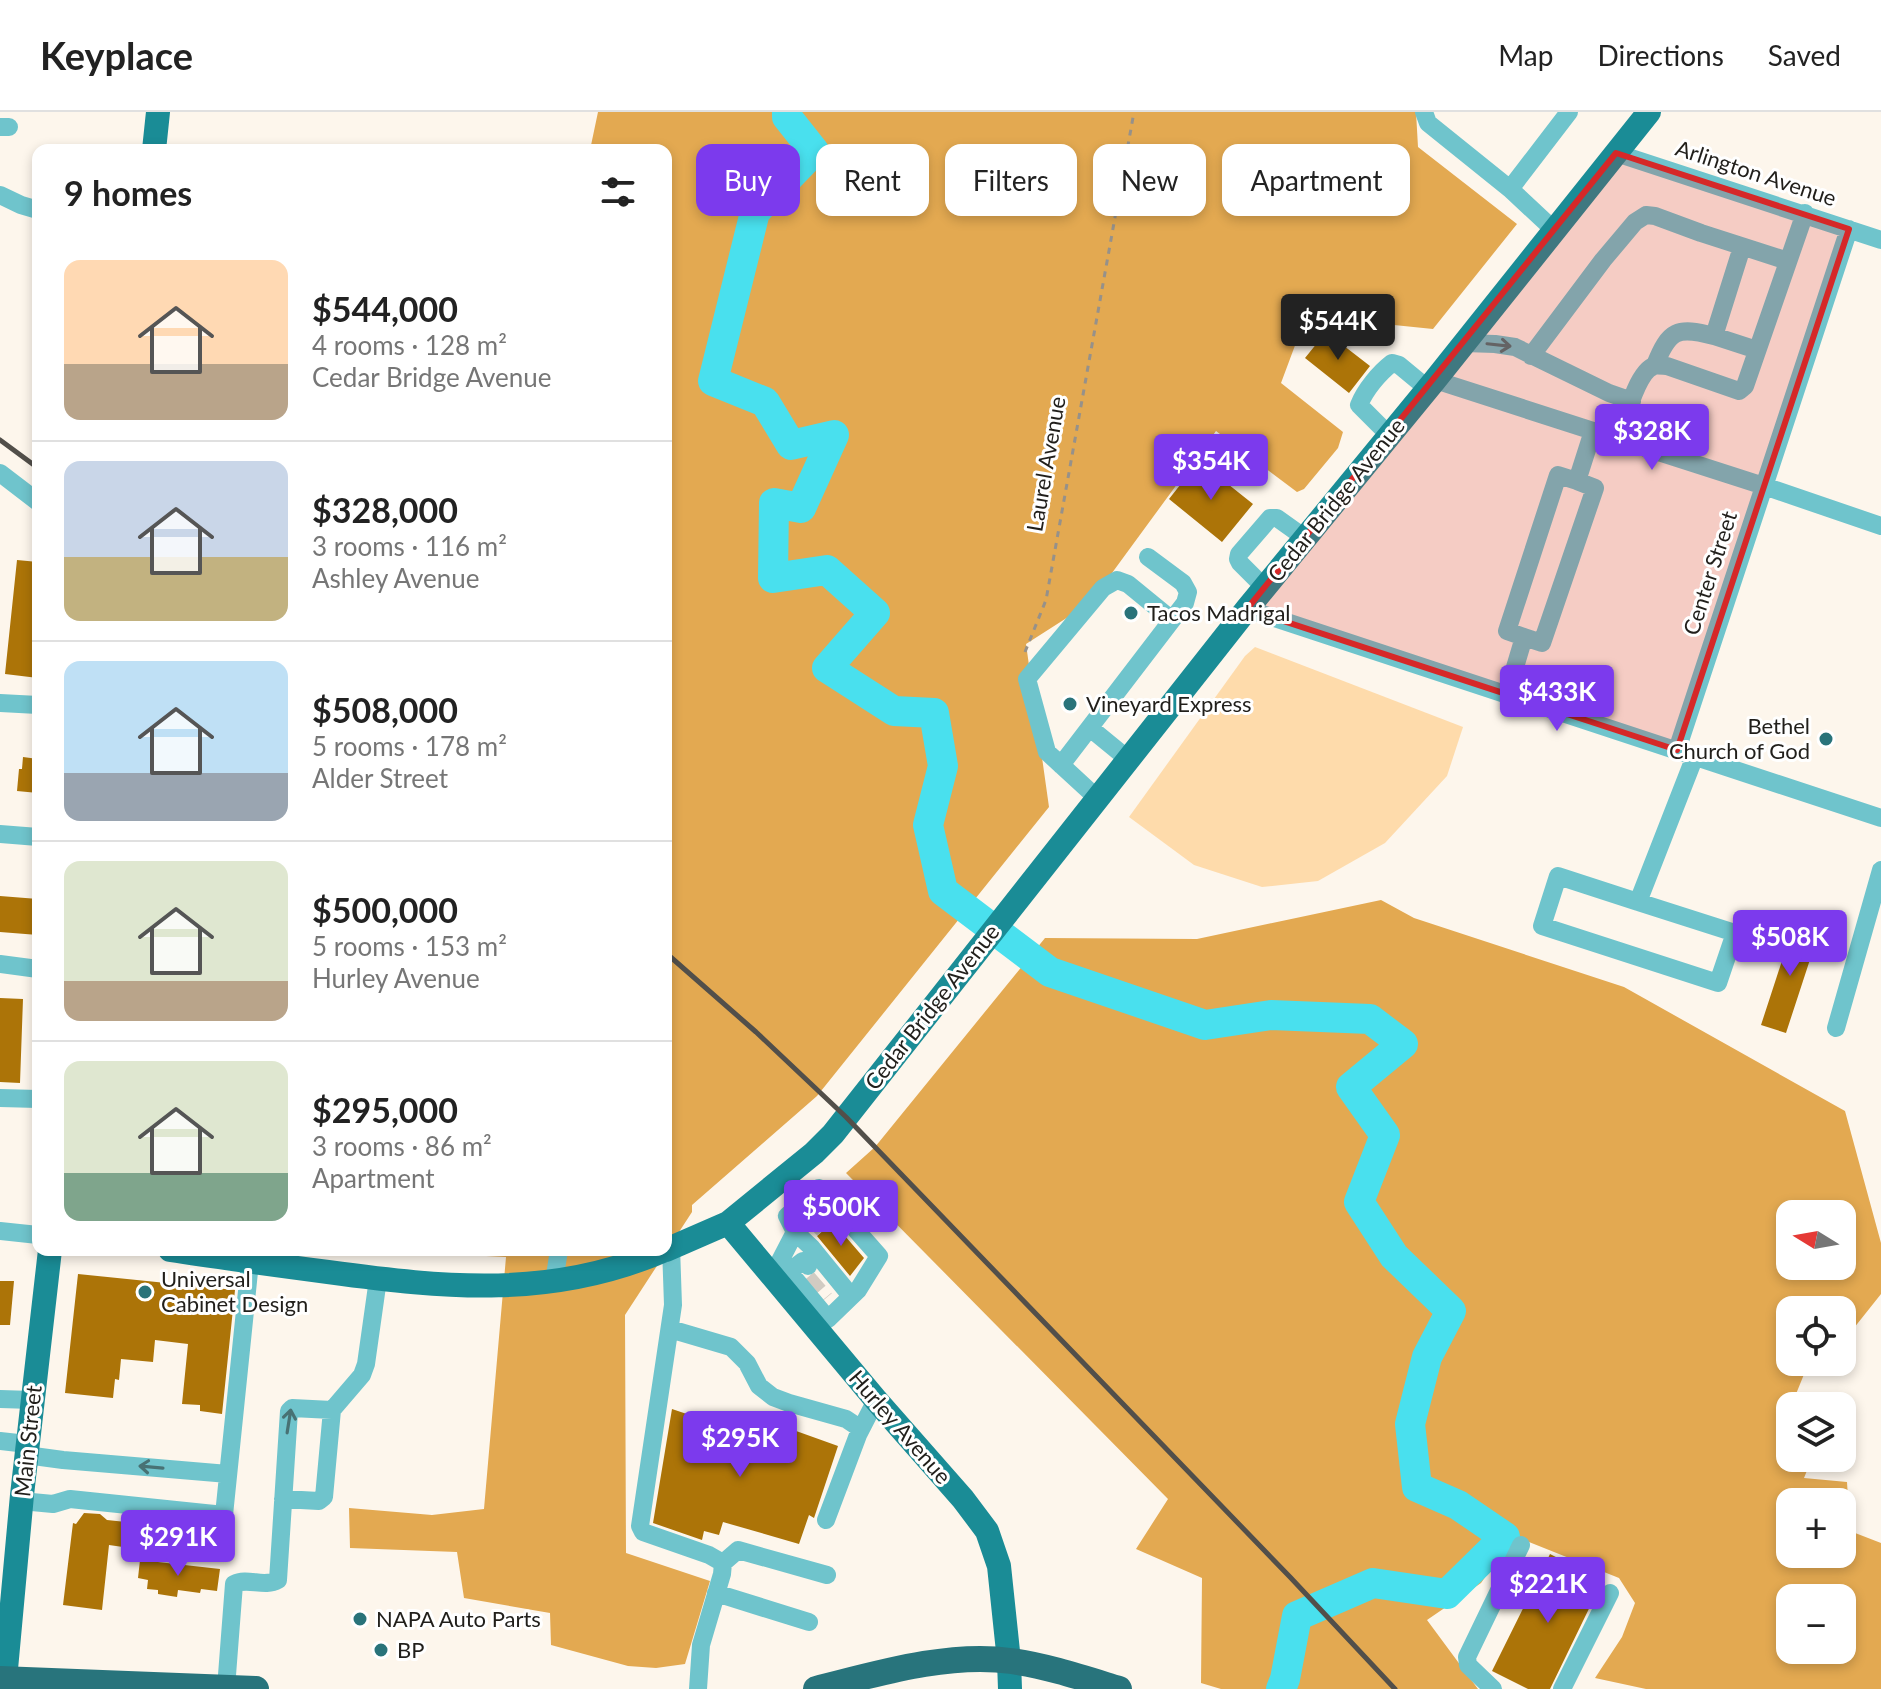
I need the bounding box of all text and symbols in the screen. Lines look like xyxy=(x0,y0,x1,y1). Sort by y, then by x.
text: Keyplace xyxy=(40,32,193,78)
text: Map xyxy=(1498,38,1553,72)
text: Directions xyxy=(1597,38,1724,72)
text: Saved xyxy=(1768,38,1841,72)
street label: Arlington Avenue xyxy=(1672,134,1840,211)
chip: Buy xyxy=(696,144,800,216)
chip: Rent xyxy=(816,144,929,216)
chip: Filters xyxy=(945,144,1077,216)
chip: New xyxy=(1093,144,1206,216)
chip: Apartment xyxy=(1222,144,1410,216)
icon: filters xyxy=(596,170,640,214)
text: 9 homes xyxy=(64,172,192,213)
text: $544,000 xyxy=(312,288,458,329)
icon: home xyxy=(128,292,224,388)
pin: $544K xyxy=(1282,294,1394,362)
text: $544K xyxy=(1299,304,1377,336)
text: 4 rooms · 128 m² xyxy=(312,329,507,361)
one-way arrow xyxy=(1485,338,1512,353)
text: Cedar Bridge Avenue xyxy=(312,361,552,393)
street label: Laurel Avenue xyxy=(1020,394,1071,534)
pin: $328K xyxy=(1596,404,1708,472)
street label: Cedar Bridge Avenue xyxy=(1261,412,1410,587)
text: $328K xyxy=(1613,414,1691,446)
pin: $354K xyxy=(1155,434,1267,502)
text: $354K xyxy=(1172,444,1250,476)
text: $328,000 xyxy=(312,489,458,530)
icon: home xyxy=(128,493,224,589)
street label: Center Street xyxy=(1677,507,1742,638)
text: 3 rooms · 116 m² xyxy=(312,530,507,562)
text: Ashley Avenue xyxy=(312,562,480,594)
place label: Tacos Madrigal xyxy=(1147,599,1291,626)
marker: Tacos Madrigal xyxy=(1122,604,1140,622)
pin: $433K xyxy=(1501,665,1613,733)
text: $433K xyxy=(1518,675,1596,707)
text: $508,000 xyxy=(312,689,458,730)
place label: Vineyard Express xyxy=(1086,690,1252,717)
icon: home xyxy=(128,693,224,789)
marker: Vineyard Express xyxy=(1061,695,1079,713)
place label: Bethel Church of God xyxy=(1669,712,1810,764)
text: 5 rooms · 178 m² xyxy=(312,730,507,762)
marker: Bethel Church of God xyxy=(1817,730,1835,748)
text: Alder Street xyxy=(312,762,448,794)
text: $500,000 xyxy=(312,889,458,930)
icon: home xyxy=(128,893,224,989)
pin: $508K xyxy=(1734,910,1846,978)
street label: Cedar Bridge Avenue xyxy=(859,919,1005,1095)
text: $508K xyxy=(1751,920,1829,952)
text: 5 rooms · 153 m² xyxy=(312,930,507,962)
text: Hurley Avenue xyxy=(312,962,480,994)
text: $295,000 xyxy=(312,1089,458,1130)
icon: home xyxy=(128,1093,224,1189)
text: 3 rooms · 86 m² xyxy=(312,1130,492,1162)
text: Apartment xyxy=(312,1162,435,1194)
pin: $500K xyxy=(785,1180,897,1248)
text: $500K xyxy=(802,1190,880,1222)
north arrow xyxy=(1776,1200,1856,1280)
map controls xyxy=(1776,1200,1856,1664)
place label: Universal Cabinet Design xyxy=(161,1265,308,1317)
marker: Universal Cabinet Design xyxy=(136,1283,154,1301)
button: locate xyxy=(1776,1296,1856,1376)
street label: Hurley Avenue xyxy=(844,1364,957,1489)
street label: Main Street xyxy=(8,1384,47,1498)
button: layers xyxy=(1776,1392,1856,1472)
one-way arrow xyxy=(283,1409,298,1435)
pin: $295K xyxy=(684,1411,796,1479)
text: $295K xyxy=(701,1421,779,1453)
one-way arrow xyxy=(138,1459,165,1474)
button: + xyxy=(1776,1488,1856,1568)
pin: $291K xyxy=(122,1510,234,1578)
text: $291K xyxy=(139,1520,217,1552)
pin: $221K xyxy=(1492,1557,1604,1625)
text: $221K xyxy=(1509,1567,1587,1599)
button: − xyxy=(1776,1584,1856,1664)
place label: NAPA Auto Parts xyxy=(376,1605,541,1632)
marker: NAPA Auto Parts xyxy=(351,1610,369,1628)
place label: BP xyxy=(397,1636,424,1663)
marker: BP xyxy=(372,1641,390,1659)

